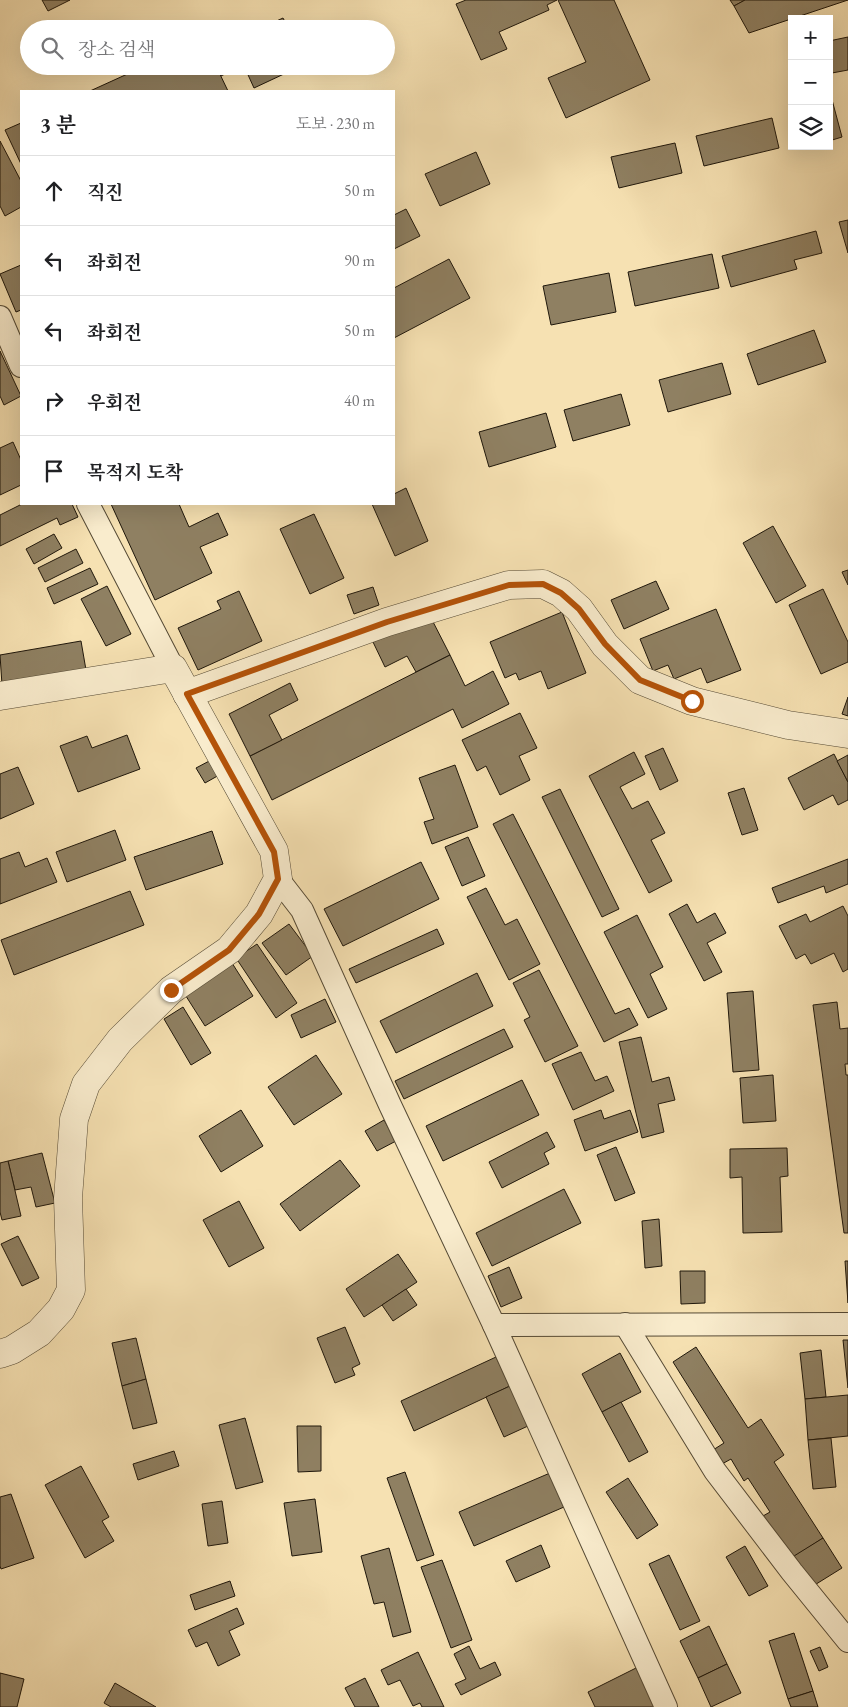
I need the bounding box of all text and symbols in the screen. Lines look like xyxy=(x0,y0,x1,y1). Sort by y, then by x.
map controls xyxy=(788,15,833,150)
button: + xyxy=(788,15,833,60)
search box xyxy=(20,20,395,75)
icon: search xyxy=(38,34,66,62)
text: 장소 검색 xyxy=(78,37,155,62)
button: − xyxy=(788,60,833,105)
button: layers xyxy=(788,105,833,150)
text: 3 분 xyxy=(40,111,76,138)
text: 도보 · 230 m xyxy=(296,113,375,134)
icon: ahead xyxy=(40,177,68,205)
text: 직진 xyxy=(87,180,124,205)
text: 50 m xyxy=(344,180,375,201)
icon: left xyxy=(40,247,68,275)
text: 좌회전 xyxy=(87,250,142,275)
text: 90 m xyxy=(344,250,375,271)
icon: left xyxy=(40,317,68,345)
text: 좌회전 xyxy=(87,320,142,345)
text: 50 m xyxy=(344,320,375,341)
icon: right xyxy=(40,387,68,415)
text: 우회전 xyxy=(87,390,142,415)
text: 40 m xyxy=(344,390,375,411)
icon: arrive xyxy=(40,457,68,485)
text: 목적지 도착 xyxy=(87,460,183,485)
route start xyxy=(681,690,704,713)
route end xyxy=(160,979,183,1002)

